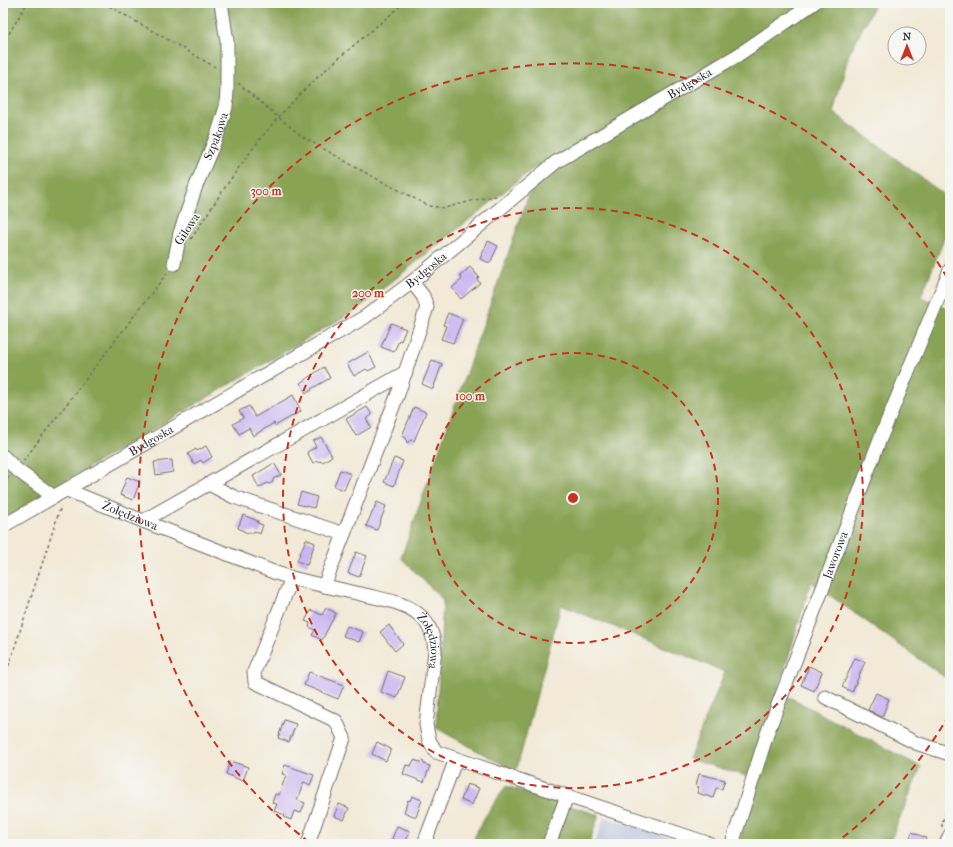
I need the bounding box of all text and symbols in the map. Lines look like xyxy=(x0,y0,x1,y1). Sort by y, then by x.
north arrow xyxy=(887,26,927,66)
text: N xyxy=(903,30,912,43)
street label: Bydgoska xyxy=(665,65,715,102)
street label: Szpakowa xyxy=(201,110,231,162)
text: 300 m xyxy=(251,184,282,199)
street label: Gilowa xyxy=(171,210,203,248)
street label: Bydgoska xyxy=(403,249,450,291)
text: 200 m xyxy=(352,286,385,300)
text: 100 m xyxy=(455,389,486,403)
street label: Bydgoska xyxy=(126,422,176,459)
centre of rings xyxy=(566,491,580,505)
street label: Żołędziowa xyxy=(100,497,160,533)
street label: Jaworowa xyxy=(820,529,851,582)
street label: Żołędziowa xyxy=(414,609,442,670)

